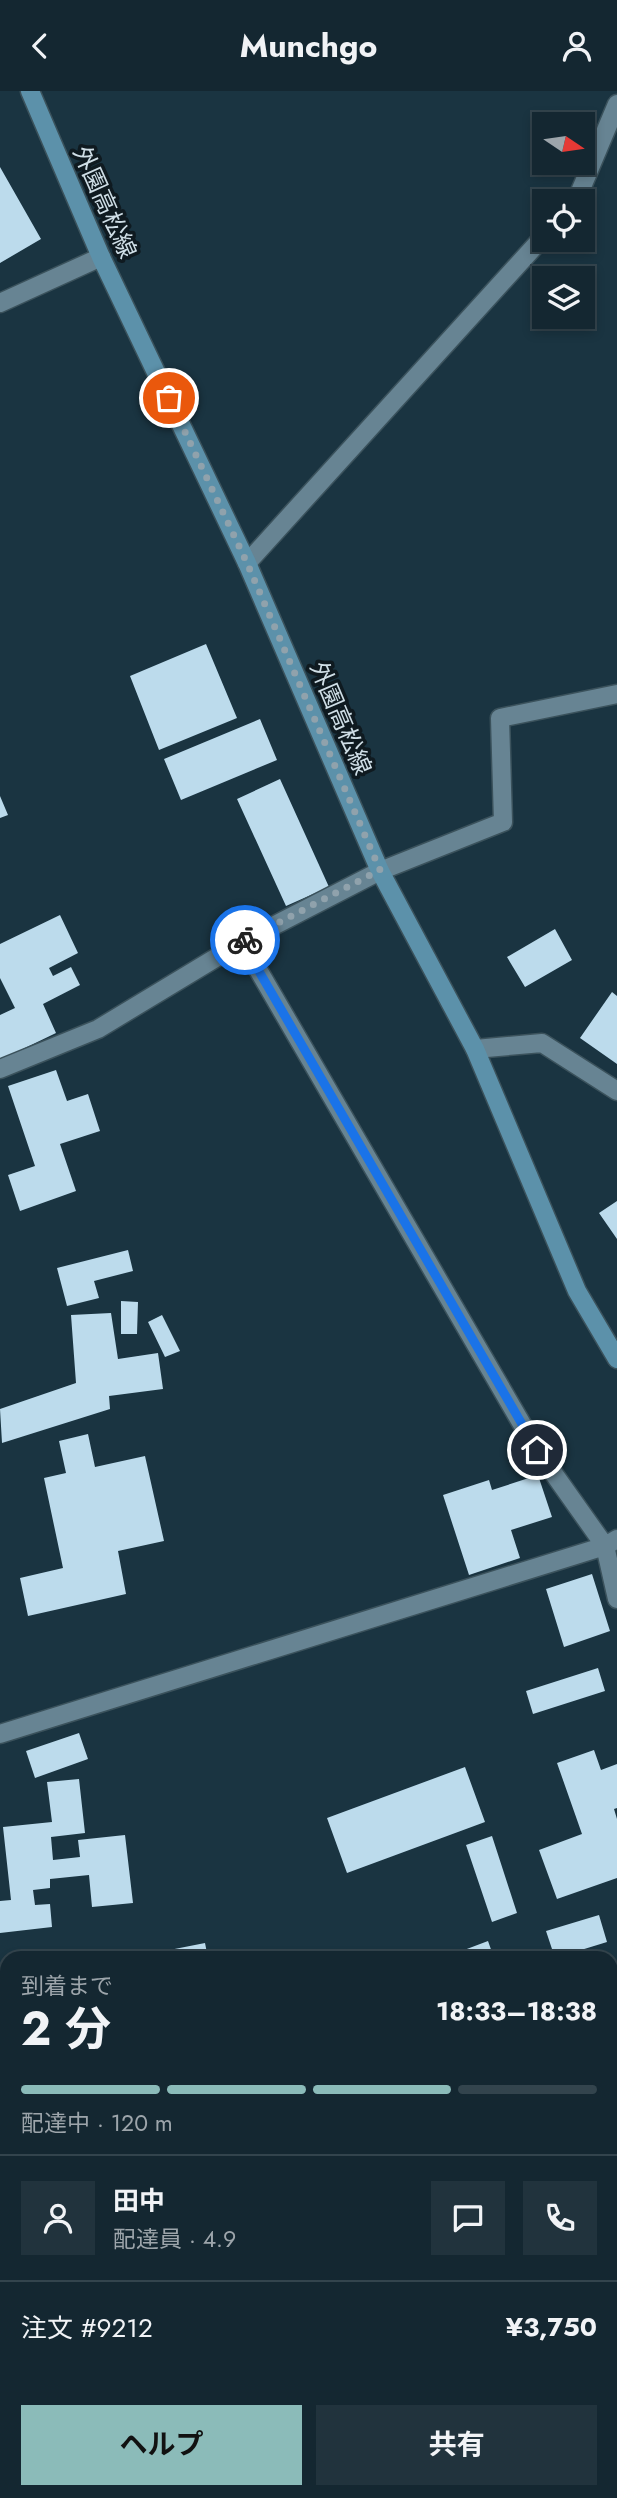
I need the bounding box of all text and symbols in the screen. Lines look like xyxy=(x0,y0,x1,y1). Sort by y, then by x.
text: Munchgo xyxy=(240,23,377,69)
icon: back xyxy=(21,27,59,65)
icon: person xyxy=(558,27,596,65)
north arrow xyxy=(532,112,595,175)
map controls xyxy=(532,112,595,329)
street label: 外園高松線 xyxy=(65,140,145,264)
button: locate xyxy=(532,189,595,252)
button: layers xyxy=(532,266,595,329)
pin xyxy=(139,368,199,428)
icon: bag xyxy=(150,379,188,417)
street label: 外園高松線 xyxy=(301,656,381,780)
courier xyxy=(210,905,280,975)
icon: bike xyxy=(226,921,264,959)
pin xyxy=(507,1420,567,1480)
icon: home xyxy=(518,1431,556,1469)
text: 到着まで xyxy=(21,1969,113,2003)
text: 18:33–18:38 xyxy=(436,1992,597,2030)
text: 2 分 xyxy=(21,1996,111,2062)
text: 配達中 · 120 m xyxy=(21,2106,173,2140)
button: person xyxy=(21,2181,95,2255)
button: chat xyxy=(431,2181,505,2255)
button: phone xyxy=(523,2181,597,2255)
text: 田中 xyxy=(113,2182,165,2220)
text: 配達員 · 4.9 xyxy=(113,2222,236,2256)
text: ¥3,750 xyxy=(506,2308,597,2346)
text: 注文 #9212 xyxy=(21,2309,153,2347)
button: ヘルプ xyxy=(21,2405,302,2485)
button: 共有 xyxy=(316,2405,597,2485)

